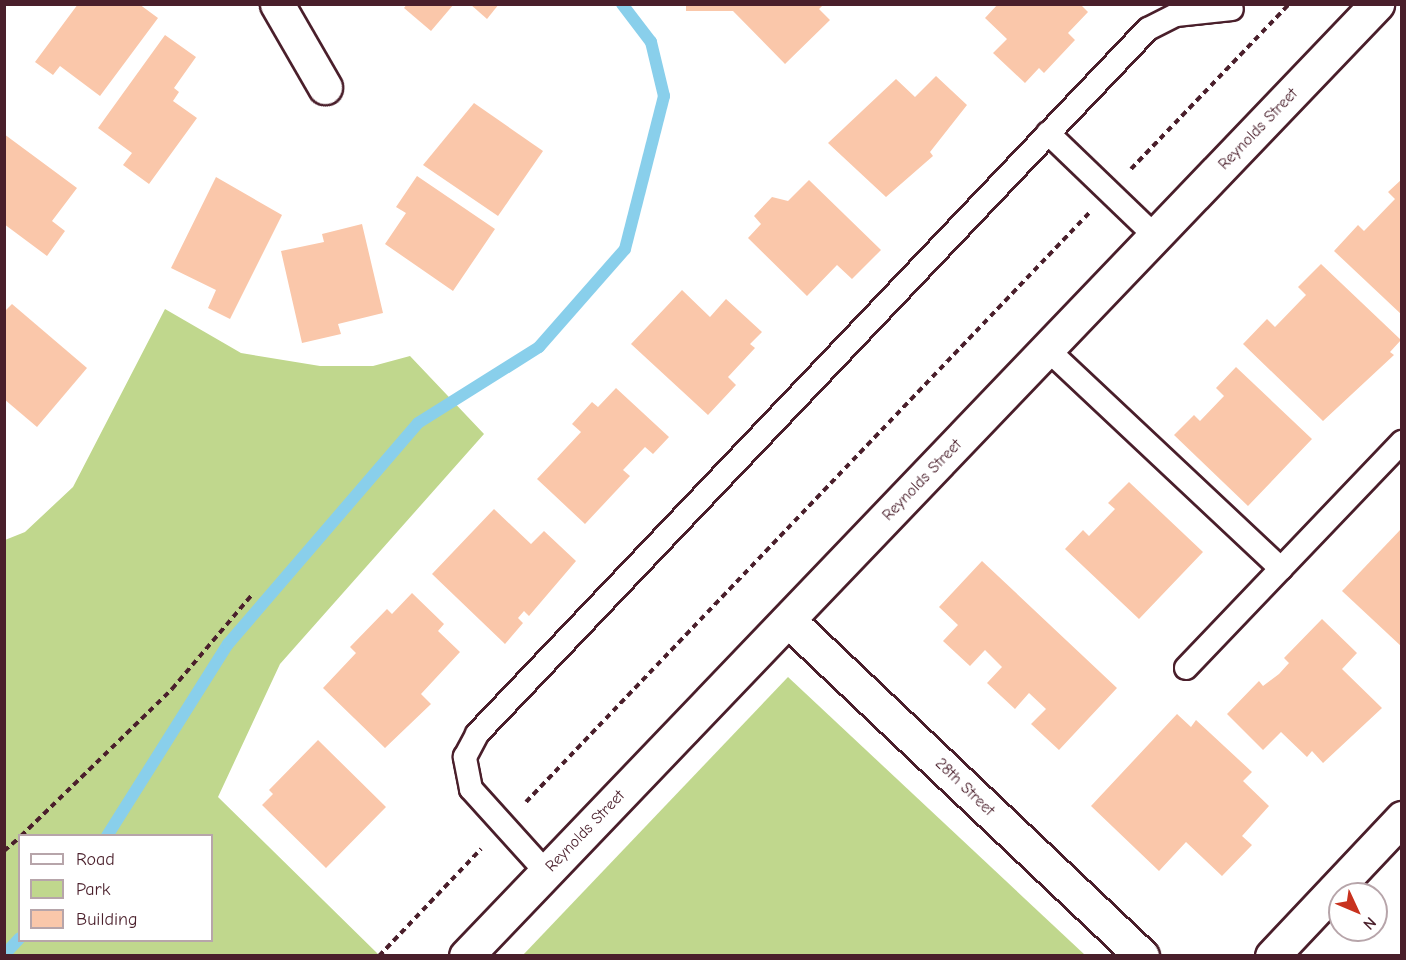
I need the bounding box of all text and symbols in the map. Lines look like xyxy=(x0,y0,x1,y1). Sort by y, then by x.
street label: Reynolds Street xyxy=(1214,84,1302,174)
street label: Reynolds Street xyxy=(878,435,966,525)
street label: 28th Street xyxy=(931,754,999,820)
street label: Reynolds Street xyxy=(541,786,629,876)
legend xyxy=(18,834,213,942)
text: Road xyxy=(76,849,115,870)
text: Park xyxy=(76,879,110,900)
north arrow xyxy=(1328,882,1388,942)
text: Building xyxy=(76,909,138,930)
text: N xyxy=(1359,913,1380,933)

